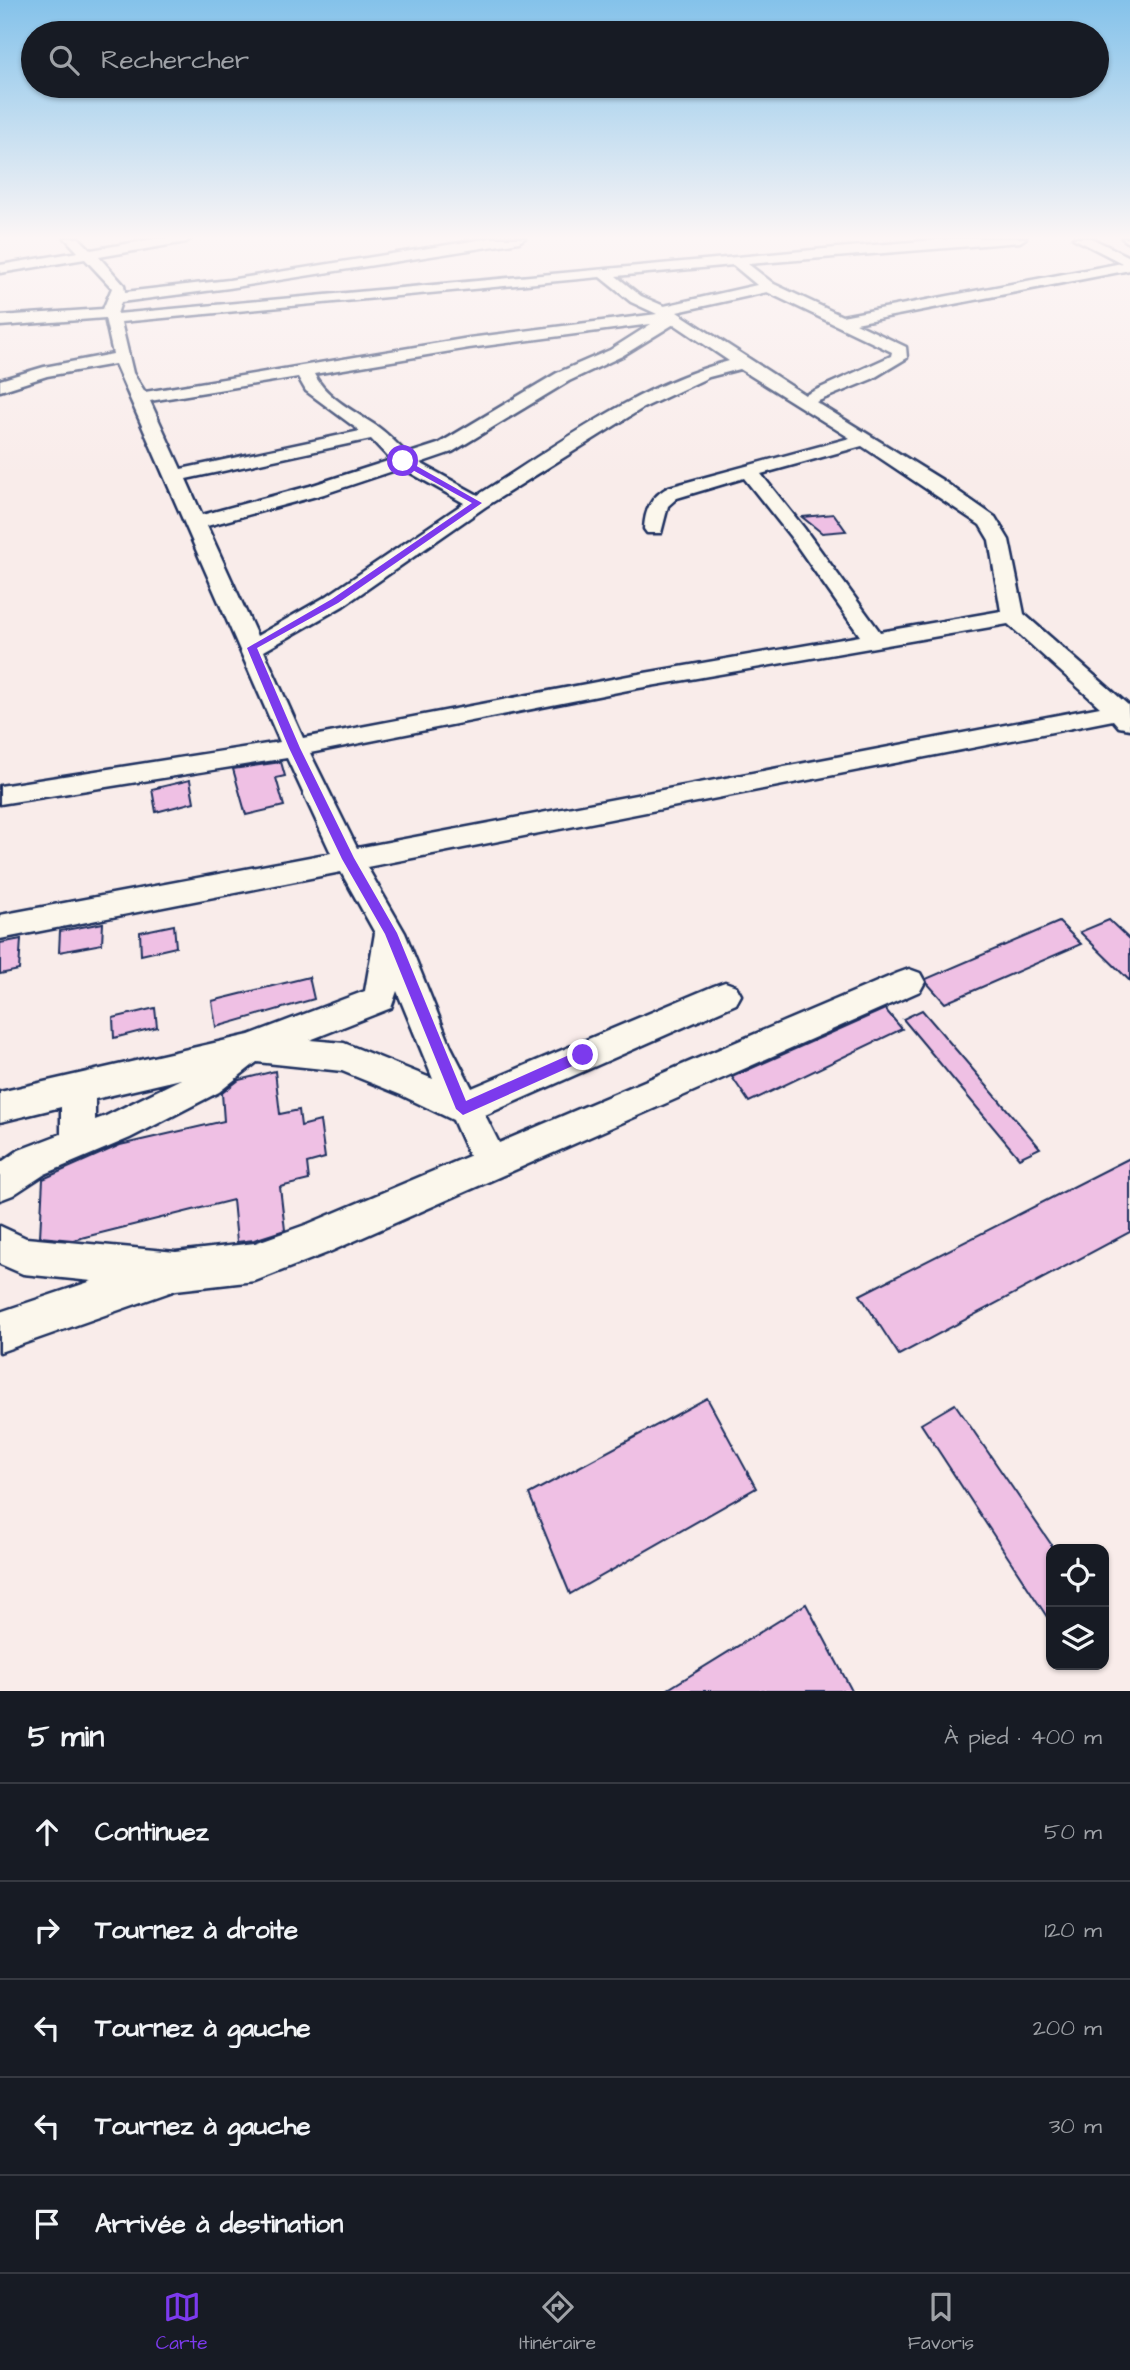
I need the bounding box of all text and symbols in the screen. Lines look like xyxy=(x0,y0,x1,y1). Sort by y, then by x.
search box xyxy=(21,21,1109,98)
icon: search xyxy=(45,41,83,79)
text: Rechercher xyxy=(101,42,249,78)
route start xyxy=(387,445,418,476)
route end xyxy=(567,1039,598,1070)
map controls xyxy=(1046,1544,1109,1670)
button: locate xyxy=(1046,1544,1109,1607)
button: layers xyxy=(1046,1607,1109,1670)
text: 5 min xyxy=(28,1716,104,1758)
text: À pied · 400 m xyxy=(944,1721,1102,1753)
icon: ahead xyxy=(28,1813,66,1851)
text: Continuez xyxy=(95,1814,209,1850)
text: 50 m xyxy=(1044,1816,1102,1848)
icon: right xyxy=(28,1911,66,1949)
text: Tournez à droite xyxy=(95,1912,298,1948)
text: 120 m xyxy=(1044,1914,1102,1946)
icon: left xyxy=(28,2009,66,2047)
text: Tournez à gauche xyxy=(95,2010,311,2046)
text: 200 m xyxy=(1033,2012,1102,2044)
icon: left xyxy=(28,2107,66,2145)
text: Tournez à gauche xyxy=(95,2108,311,2144)
text: 30 m xyxy=(1049,2110,1102,2142)
icon: arrive xyxy=(28,2205,66,2243)
text: Arrivée à destination xyxy=(95,2206,343,2242)
tab: Carte xyxy=(156,2288,207,2357)
tab: Itinéraire xyxy=(519,2288,596,2357)
tab: Favoris xyxy=(908,2288,974,2357)

